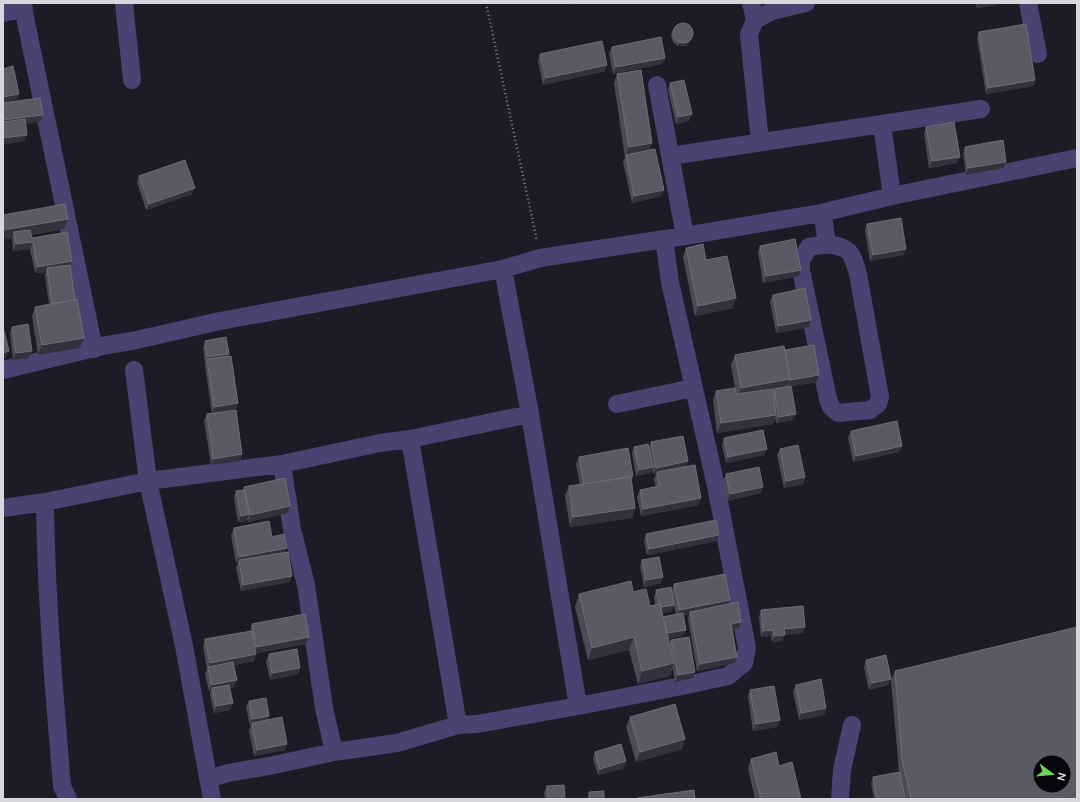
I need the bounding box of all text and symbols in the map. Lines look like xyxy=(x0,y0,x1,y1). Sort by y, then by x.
north arrow xyxy=(1032,754,1072,794)
text: N xyxy=(1055,771,1069,782)

